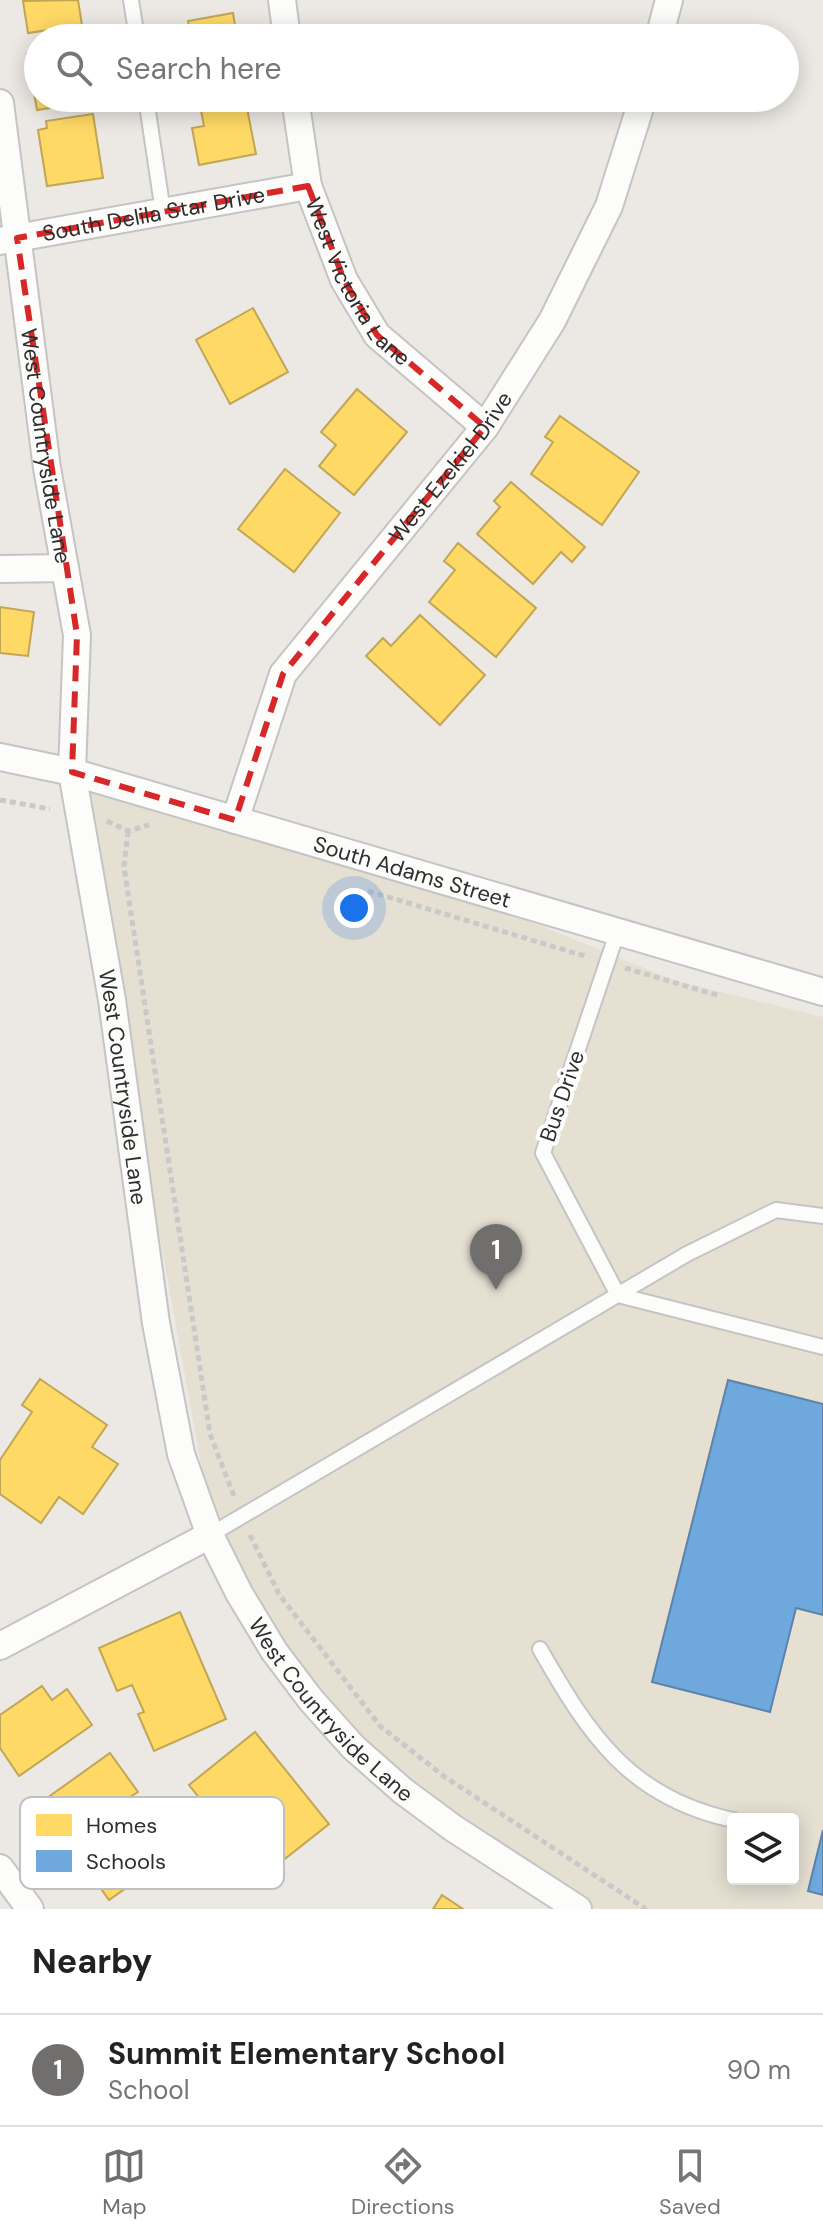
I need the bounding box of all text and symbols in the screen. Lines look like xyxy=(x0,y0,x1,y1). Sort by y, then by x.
search box xyxy=(24,24,799,112)
icon: search xyxy=(52,46,96,90)
text: Search here xyxy=(116,49,282,88)
street label: South Delila Star Drive xyxy=(40,179,267,248)
street label: West Victoria Lane xyxy=(299,193,417,372)
street label: West Countryside Lane xyxy=(15,327,78,566)
street label: West Ezekiel Drive xyxy=(382,386,518,548)
street label: South Adams Street xyxy=(310,829,514,914)
your location xyxy=(334,888,374,928)
street label: West Countryside Lane xyxy=(92,967,154,1207)
street label: Bus Drive xyxy=(533,1046,591,1146)
pin: 1 xyxy=(470,1224,522,1290)
street label: West Countryside Lane xyxy=(243,1612,419,1808)
legend xyxy=(20,1797,284,1889)
text: Homes xyxy=(86,1811,157,1840)
map controls xyxy=(727,1813,799,1885)
button: layers xyxy=(727,1813,799,1885)
text: Schools xyxy=(86,1847,166,1876)
text: Nearby xyxy=(32,1939,152,1984)
text: Summit Elementary School xyxy=(108,2034,505,2073)
text: 1 xyxy=(53,2053,63,2087)
text: 90 m xyxy=(727,2053,791,2087)
text: School xyxy=(108,2073,190,2107)
tab: Map xyxy=(102,2144,147,2221)
tab: Directions xyxy=(351,2144,455,2221)
tab: Saved xyxy=(659,2144,721,2221)

